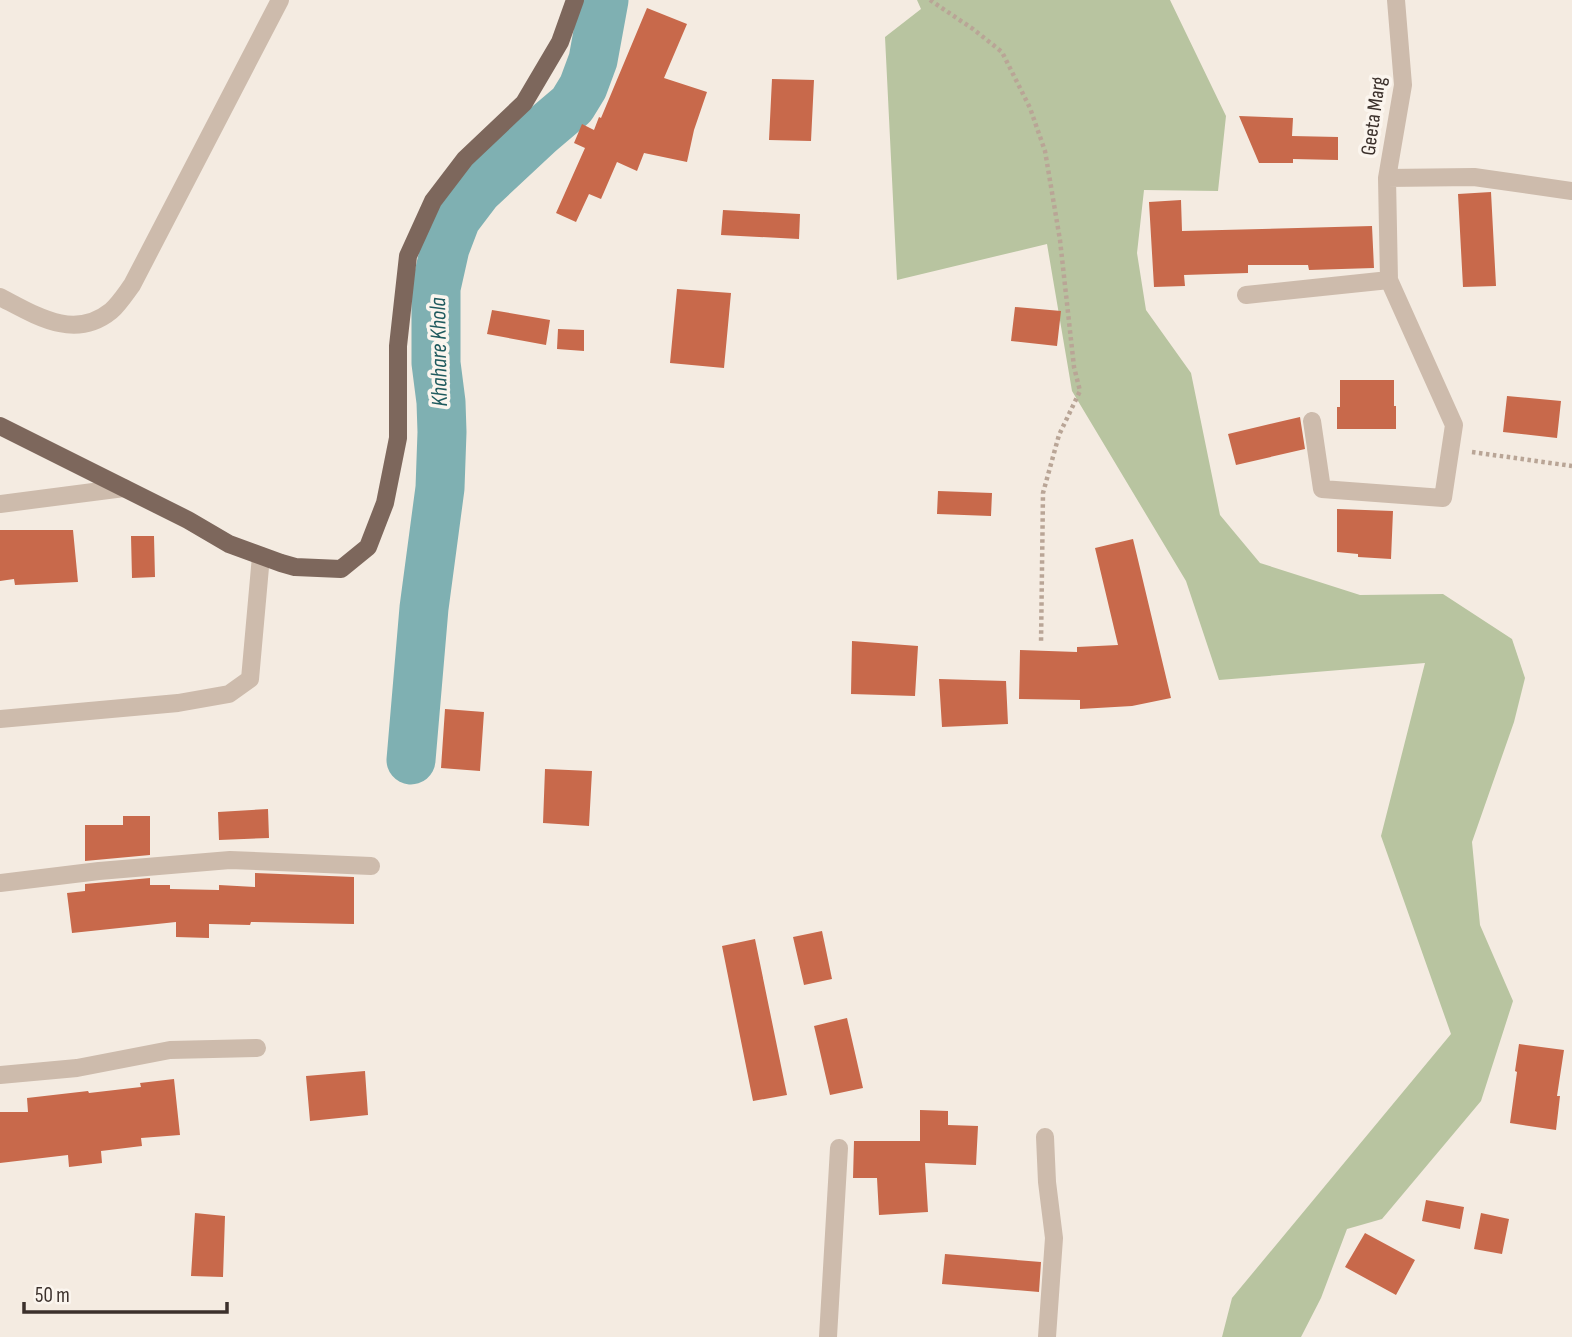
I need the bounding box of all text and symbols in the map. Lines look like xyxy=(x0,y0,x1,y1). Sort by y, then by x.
street label: Geeta Marg xyxy=(1356,75,1391,157)
water label: Khahare Khola xyxy=(424,296,454,407)
scale bar xyxy=(24,1270,228,1314)
text: 50 m xyxy=(35,1283,70,1308)

